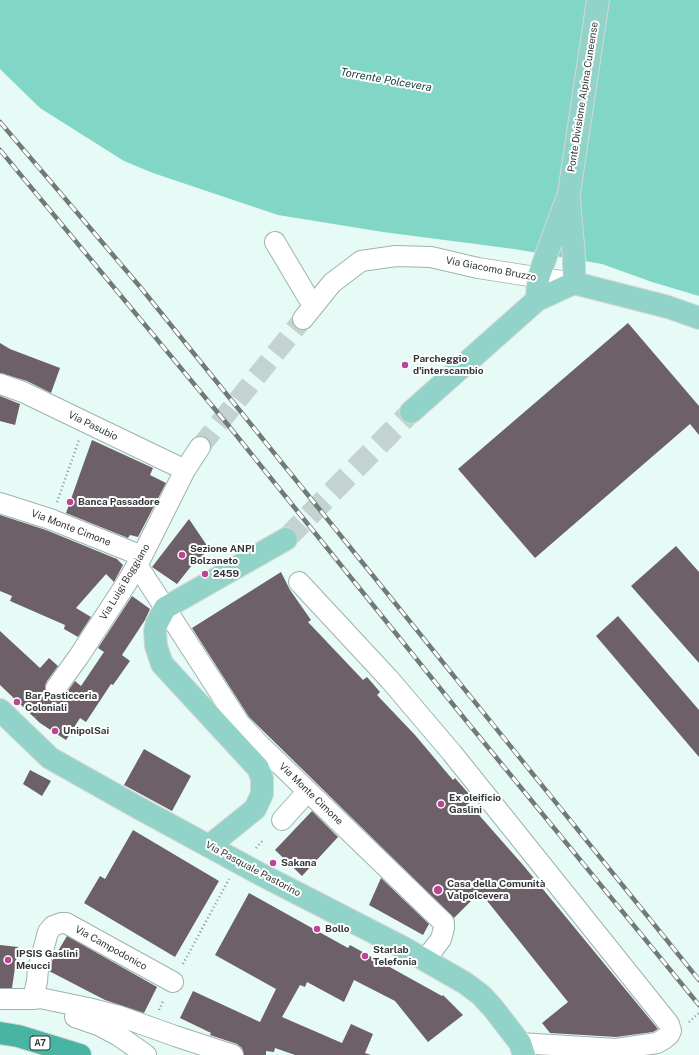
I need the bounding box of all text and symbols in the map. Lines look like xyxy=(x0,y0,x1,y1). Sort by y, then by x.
street label: Ponte Divisione Alpina Cuneense xyxy=(565,21,601,173)
water label: Torrente Polcevera xyxy=(339,65,433,95)
street label: Via Giacomo Bruzzo xyxy=(445,254,537,284)
place label: Parcheggio d'interscambio xyxy=(413,353,483,376)
marker: Parcheggio d'interscambio xyxy=(400,360,410,370)
street label: Via Pasubio xyxy=(66,409,120,443)
place label: Banca Passadore xyxy=(78,496,160,508)
marker: Banca Passadore xyxy=(65,497,75,507)
street label: Via Monte Cimone xyxy=(30,507,112,549)
street label: Via Luigi Boggiano xyxy=(98,542,152,622)
place label: Sezione ANPI Bolzaneto xyxy=(190,543,255,566)
marker: Sezione ANPI Bolzaneto xyxy=(177,550,187,560)
place label: 2459 xyxy=(213,568,239,580)
marker: 2459 xyxy=(200,569,210,579)
place label: Bar Pasticceria Coloniali xyxy=(25,690,97,714)
marker: Bar Pasticceria Coloniali xyxy=(12,697,22,707)
place label: UnipolSai xyxy=(63,725,109,737)
marker: UnipolSai xyxy=(50,726,60,736)
street label: Via Monte Cimone xyxy=(277,760,345,828)
place label: Ex oleificio Gaslini xyxy=(449,792,501,816)
marker: Ex oleificio Gaslini xyxy=(436,799,446,809)
street label: Via Pasquale Pastorino xyxy=(203,839,303,899)
place label: Sakana xyxy=(281,857,316,869)
marker: Sakana xyxy=(268,858,278,868)
place label: Casa della Comunità Valpolcevera xyxy=(447,878,545,902)
marker: Casa della Comunità Valpolcevera xyxy=(432,884,444,896)
street label: Via Campodonico xyxy=(73,923,149,973)
place label: Bollo xyxy=(325,923,350,935)
marker: Bollo xyxy=(312,924,322,934)
place label: Starlab Telefonia xyxy=(373,944,417,968)
place label: IPSIS Gaslini Meucci xyxy=(16,948,78,972)
marker: Starlab Telefonia xyxy=(360,951,370,961)
marker: IPSIS Gaslini Meucci xyxy=(3,955,13,965)
road number: A7 xyxy=(30,1036,50,1050)

